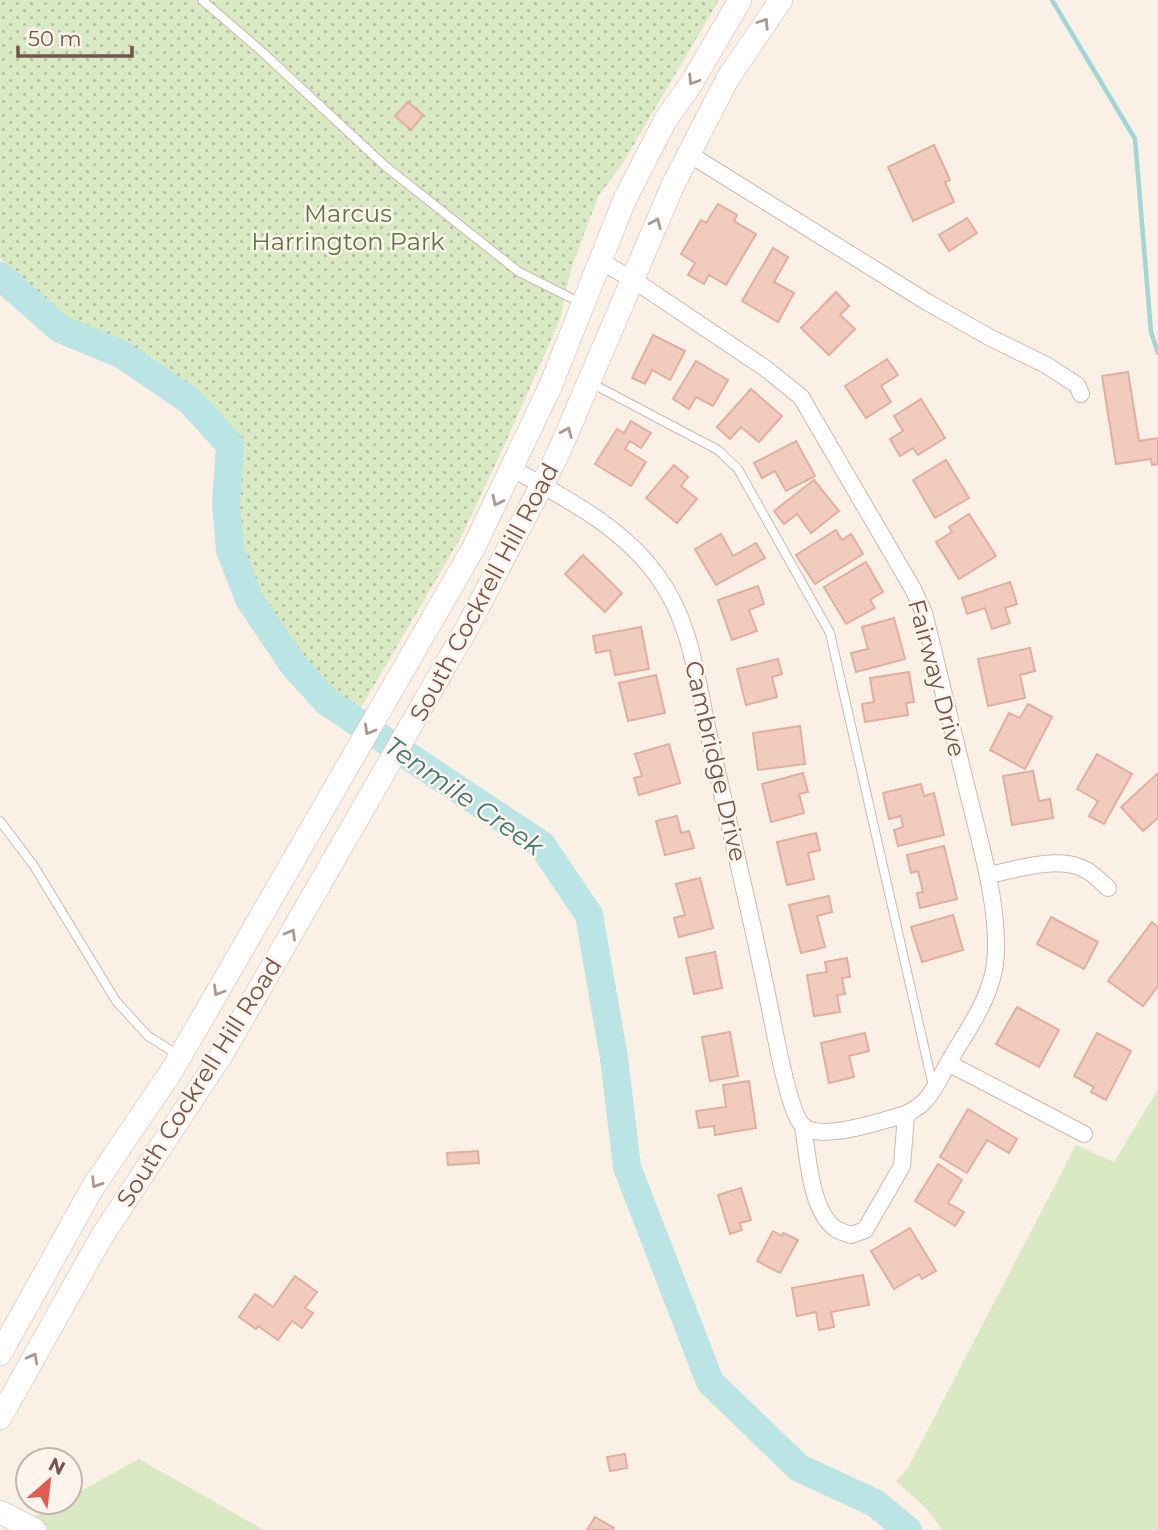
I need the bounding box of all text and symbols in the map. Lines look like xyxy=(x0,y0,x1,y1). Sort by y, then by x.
scale bar xyxy=(18,14,131,58)
one-way arrow xyxy=(756,18,769,31)
text: 50 m xyxy=(28,26,82,51)
one-way arrow xyxy=(688,73,701,86)
park label: Marcus Harrington Park xyxy=(251,199,445,256)
one-way arrow xyxy=(648,218,662,230)
one-way arrow xyxy=(559,427,573,440)
street label: South Cockrell Hill Road xyxy=(404,458,564,726)
one-way arrow xyxy=(491,494,505,506)
street label: Fairway Drive xyxy=(902,596,972,760)
street label: Cambridge Drive xyxy=(679,658,753,864)
one-way arrow xyxy=(365,723,378,736)
water label: Tenmile Creek xyxy=(378,729,551,863)
one-way arrow xyxy=(282,928,295,941)
street label: South Cockrell Hill Road xyxy=(110,952,288,1212)
one-way arrow xyxy=(213,984,226,997)
one-way arrow xyxy=(92,1175,104,1188)
one-way arrow xyxy=(25,1353,38,1366)
north arrow xyxy=(14,1446,84,1516)
text: N xyxy=(45,1453,69,1480)

